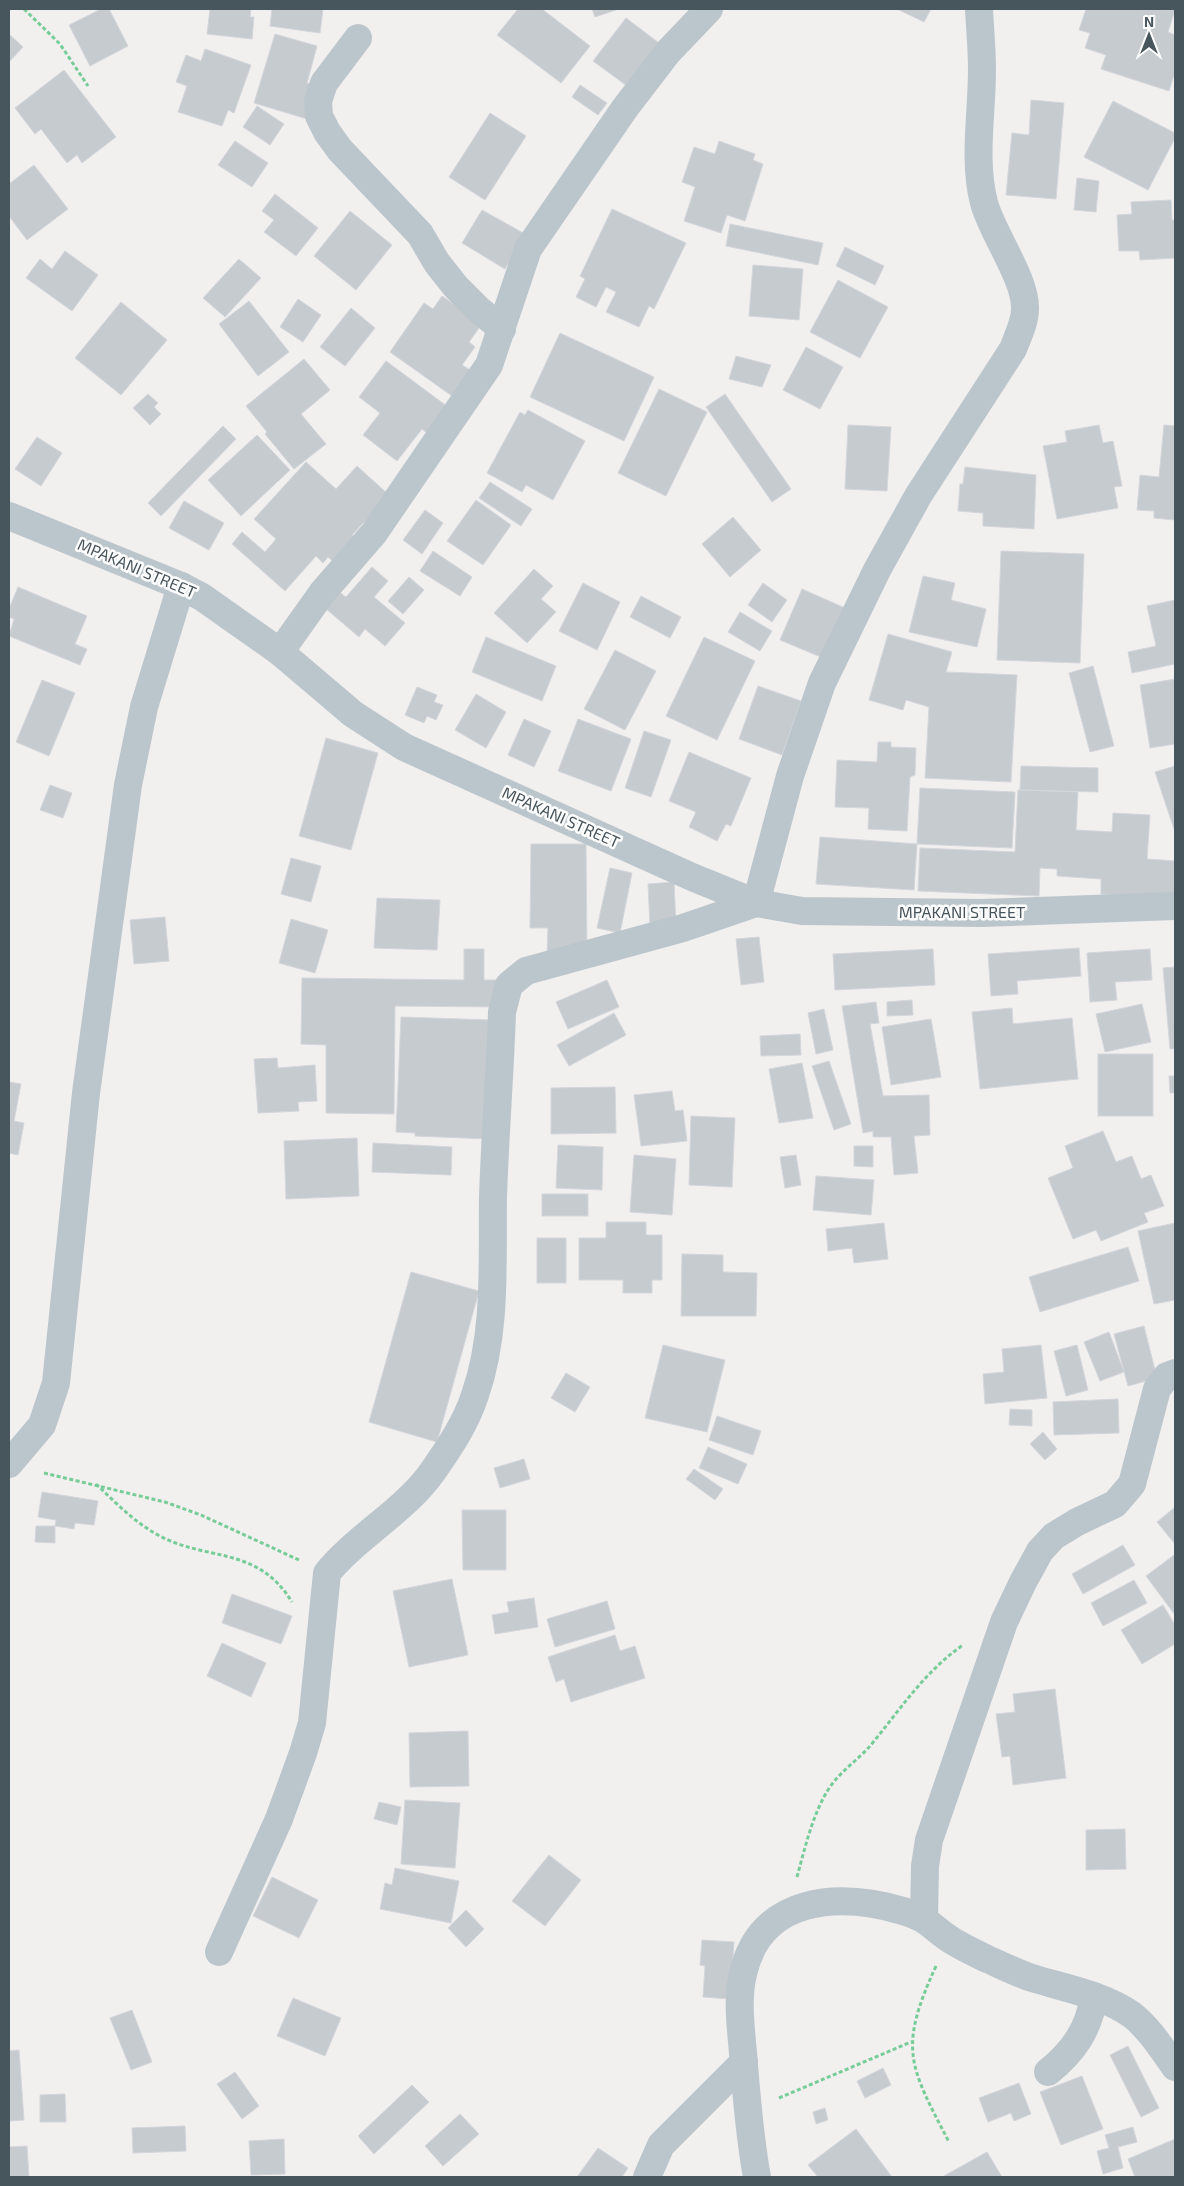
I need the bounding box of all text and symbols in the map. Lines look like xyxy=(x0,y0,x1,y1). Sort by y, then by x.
north arrow xyxy=(1124,10,1174,60)
text: N xyxy=(1144,13,1154,30)
street label: MPAKANI STREET xyxy=(75,534,199,601)
street label: MPAKANI STREET xyxy=(499,782,623,851)
street label: MPAKANI STREET xyxy=(899,902,1025,921)

